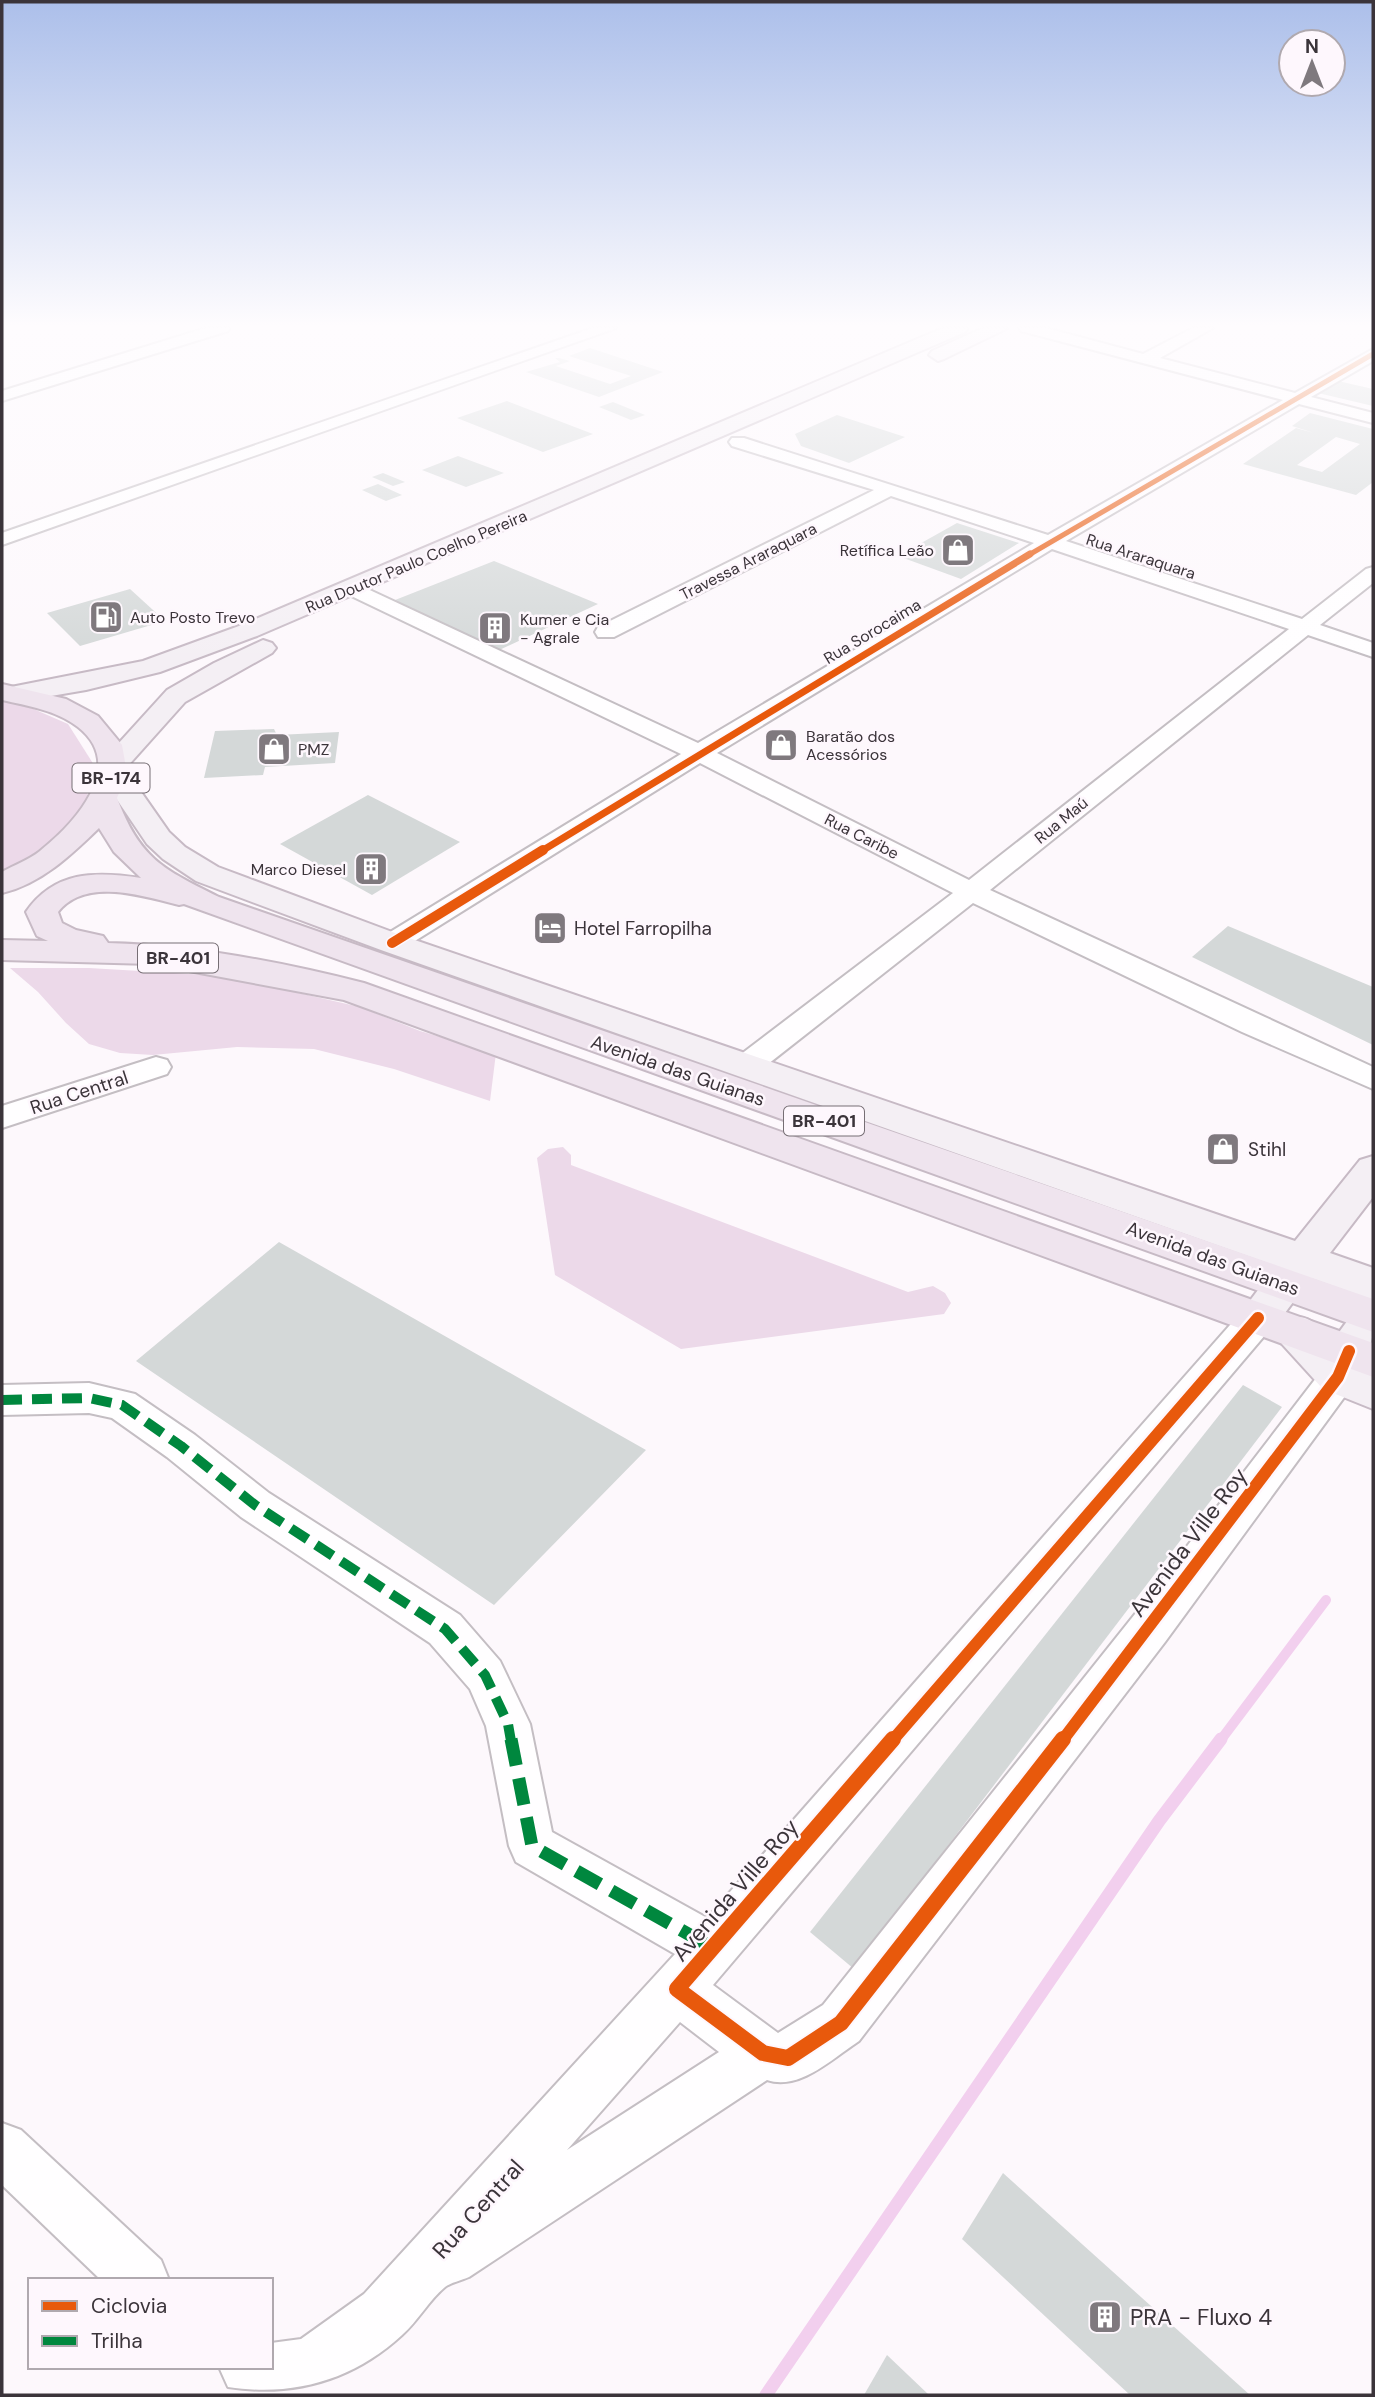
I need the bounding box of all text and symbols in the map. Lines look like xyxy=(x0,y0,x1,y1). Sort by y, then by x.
north arrow xyxy=(1277,28,1347,98)
text: N xyxy=(1305,34,1319,59)
street label: Rua Doutor Paulo Coelho Pereira xyxy=(302,505,530,618)
street label: Travessa Araraquara xyxy=(676,518,820,605)
street label: Rua Araraquara xyxy=(1083,529,1198,584)
shop icon: Retífica Leão xyxy=(939,531,977,569)
place label: Retífica Leão xyxy=(840,540,934,561)
street label: Rua Sorocaima xyxy=(820,594,925,669)
fuel station icon: Auto Posto Trevo xyxy=(87,598,125,636)
place label: Auto Posto Trevo xyxy=(130,607,255,628)
building icon: Kumer e Cia - Agrale xyxy=(476,609,514,647)
place label: Kumer e Cia - Agrale xyxy=(520,609,609,648)
shop icon: Baratão dos Acessórios xyxy=(762,726,800,764)
place label: Baratão dos Acessórios xyxy=(806,726,895,765)
shop icon: PMZ xyxy=(255,730,293,768)
place label: PMZ xyxy=(298,739,329,760)
road number: BR-174 xyxy=(72,764,150,792)
street label: Rua Maú xyxy=(1030,792,1092,848)
street label: Rua Caribe xyxy=(821,809,902,864)
building icon: Marco Diesel xyxy=(352,850,390,888)
place label: Marco Diesel xyxy=(251,859,346,880)
hotel icon: Hotel Farropilha xyxy=(531,909,569,947)
place label: Hotel Farropilha xyxy=(574,916,712,941)
road number: BR-401 xyxy=(138,944,218,973)
street label: Avenida das Guianas xyxy=(587,1029,768,1112)
street label: Rua Central xyxy=(27,1065,131,1120)
road number: BR-401 xyxy=(784,1106,864,1136)
shop icon: Stihl xyxy=(1204,1130,1242,1168)
place label: Stihl xyxy=(1248,1137,1286,1162)
street label: Avenida das Guianas xyxy=(1123,1216,1303,1301)
street label: Avenida Ville Roy xyxy=(1122,1461,1254,1623)
street label: Avenida Ville Roy xyxy=(665,1812,805,1968)
street label: Rua Central xyxy=(426,2153,530,2265)
legend xyxy=(28,2278,273,2369)
text: Ciclovia xyxy=(91,2292,167,2320)
building icon: PRA - Fluxo 4 xyxy=(1086,2298,1124,2336)
place label: PRA - Fluxo 4 xyxy=(1130,2302,1272,2332)
text: Trilha xyxy=(91,2327,143,2355)

